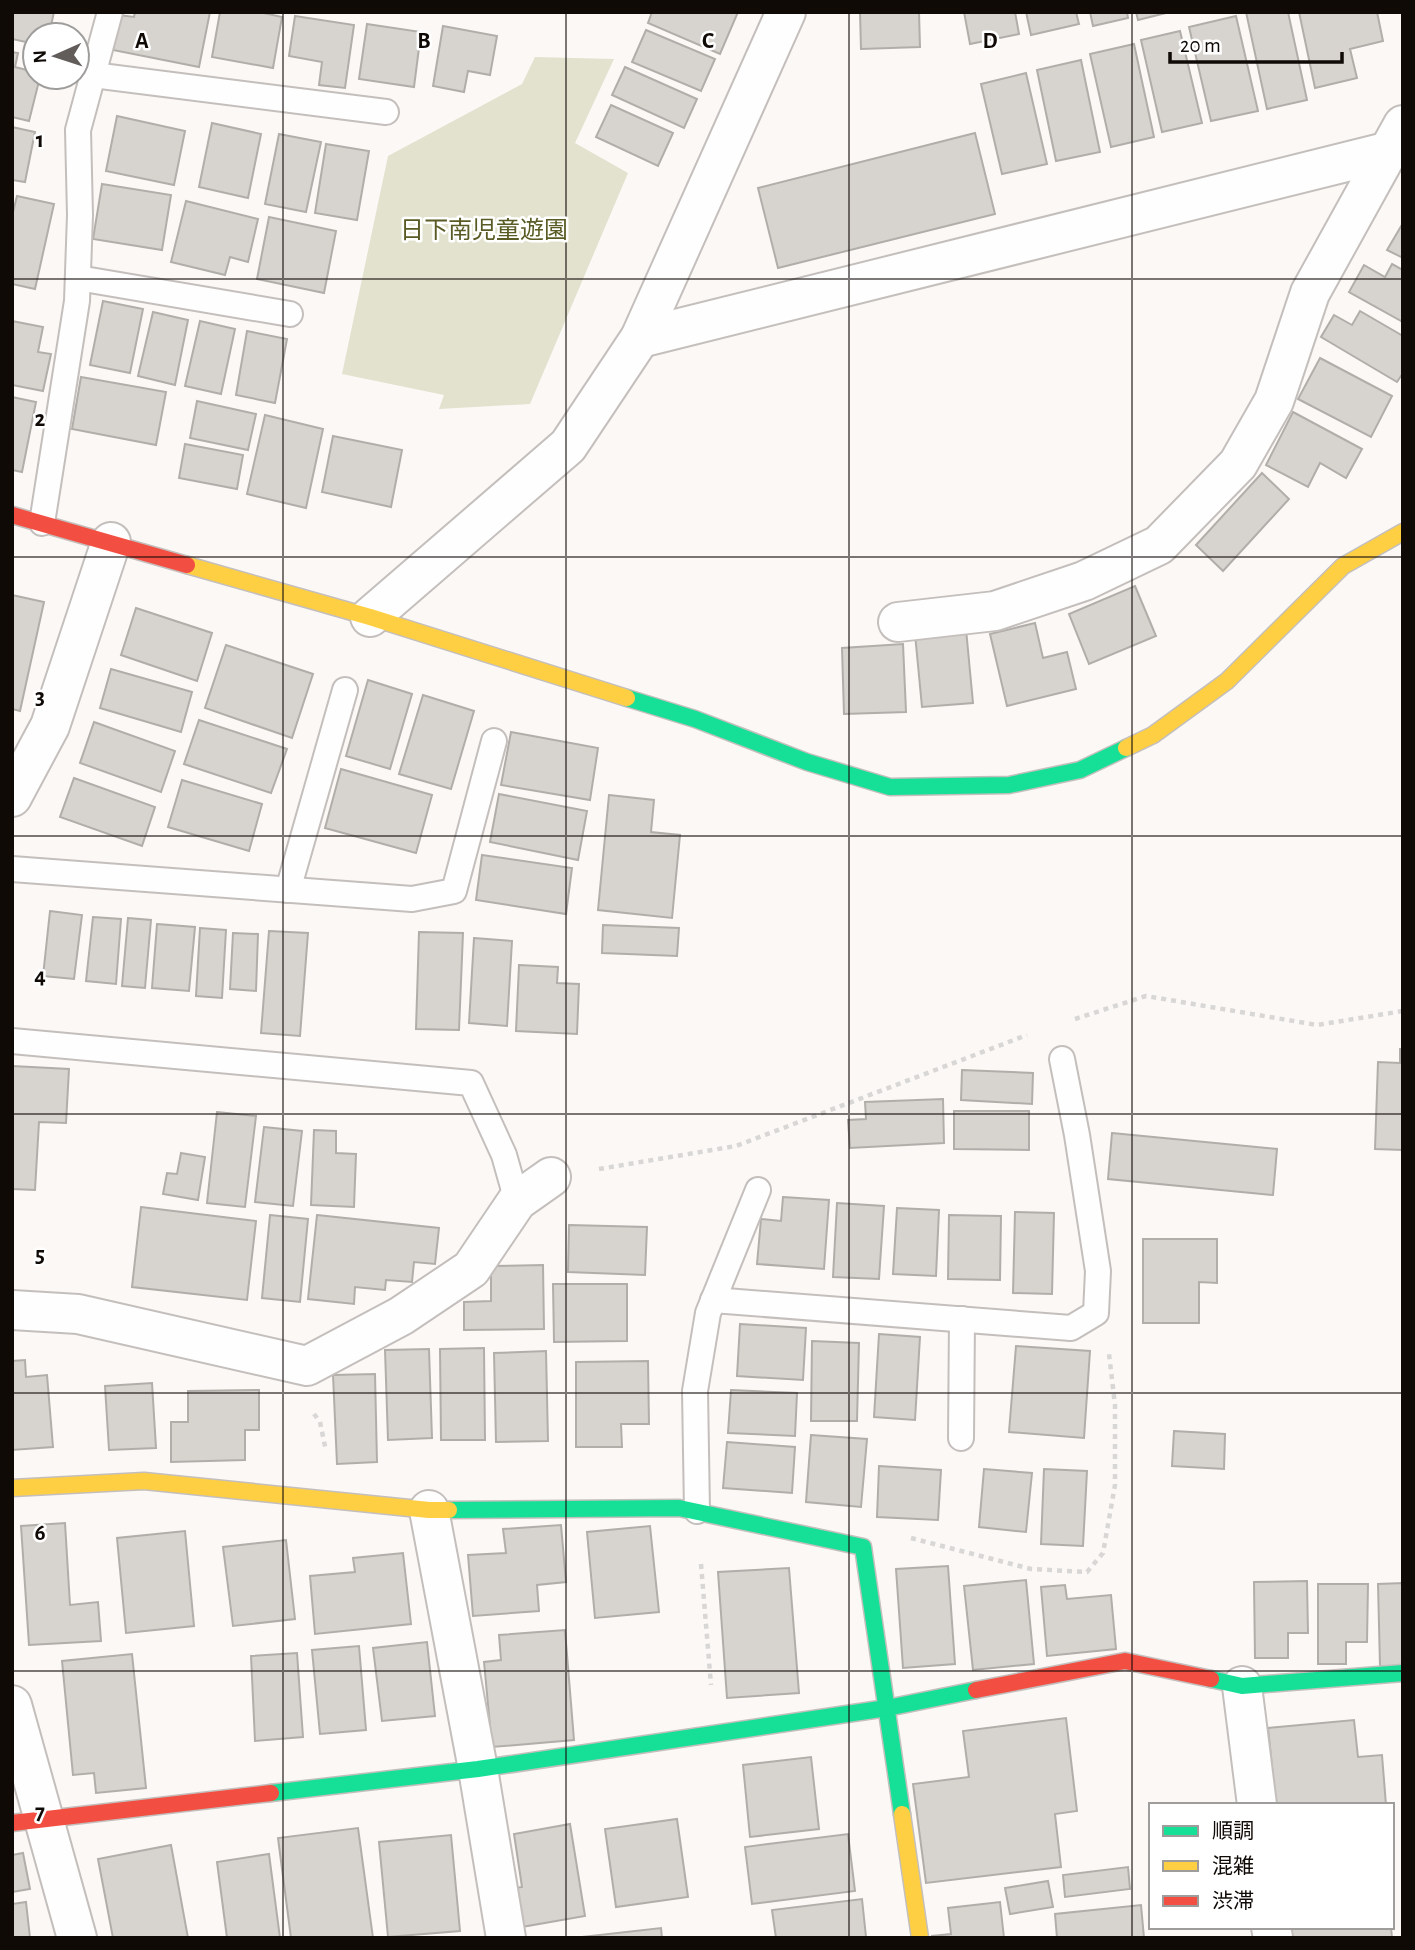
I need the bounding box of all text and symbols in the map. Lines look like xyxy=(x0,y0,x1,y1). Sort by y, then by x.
north arrow xyxy=(21,21,91,91)
scale bar xyxy=(1170,21,1342,65)
text: A xyxy=(135,30,149,53)
text: B xyxy=(417,30,431,53)
text: C xyxy=(702,30,714,53)
text: D xyxy=(982,30,998,53)
text: 20 m xyxy=(1180,35,1221,56)
text: N xyxy=(31,50,50,64)
text: 1 xyxy=(36,129,44,152)
park label: 日下南児童遊園 xyxy=(400,217,568,243)
text: 2 xyxy=(35,408,46,431)
text: 3 xyxy=(35,686,45,709)
text: 4 xyxy=(34,965,46,988)
text: 5 xyxy=(35,1244,45,1267)
text: 6 xyxy=(34,1522,46,1545)
text: 7 xyxy=(35,1801,45,1824)
legend xyxy=(1149,1803,1394,1929)
text: 順調 xyxy=(1212,1820,1254,1842)
text: 混雑 xyxy=(1212,1855,1254,1877)
text: 渋滞 xyxy=(1212,1890,1254,1912)

